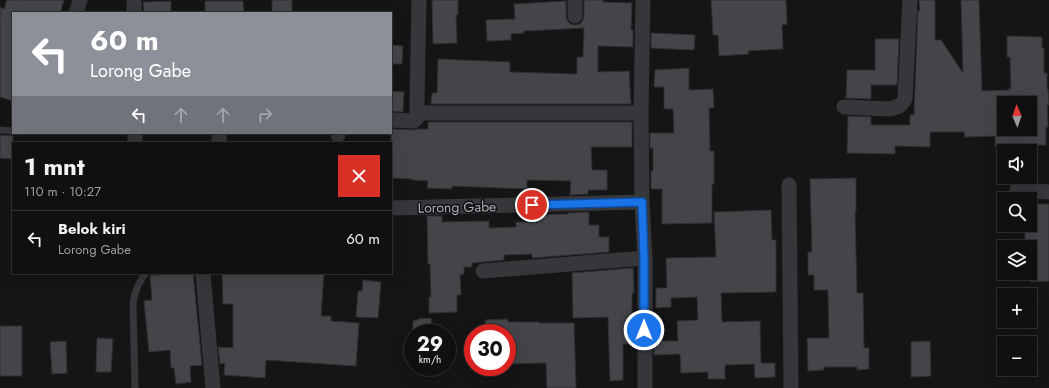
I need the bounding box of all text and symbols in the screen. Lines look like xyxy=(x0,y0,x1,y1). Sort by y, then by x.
text: 60 m xyxy=(90,20,159,61)
icon: left xyxy=(24,28,76,80)
text: Lorong Gabe xyxy=(90,58,191,84)
north arrow xyxy=(997,96,1037,136)
map controls xyxy=(997,96,1037,376)
icon: left xyxy=(128,104,150,126)
icon: ahead xyxy=(170,104,192,126)
icon: ahead xyxy=(212,104,234,126)
icon: right xyxy=(254,104,276,126)
button: sound xyxy=(997,144,1037,184)
text: 1 mnt xyxy=(24,149,85,184)
button: close xyxy=(338,155,380,197)
text: 110 m · 10:27 xyxy=(24,182,101,201)
pin xyxy=(515,188,549,222)
button: search xyxy=(997,192,1037,232)
icon: arrive xyxy=(521,194,543,216)
street label: Lorong Gabe xyxy=(418,196,496,218)
text: Belok kiri xyxy=(58,218,126,240)
icon: left xyxy=(24,228,46,250)
text: 60 m xyxy=(346,228,380,250)
text: Lorong Gabe xyxy=(58,240,131,259)
button: layers xyxy=(997,240,1037,280)
button: + xyxy=(997,288,1037,328)
position arrow xyxy=(623,309,665,351)
speed limit sign: 30 xyxy=(464,324,516,376)
text: 29 xyxy=(417,330,443,359)
button: − xyxy=(997,336,1037,376)
text: km/h xyxy=(419,352,441,367)

